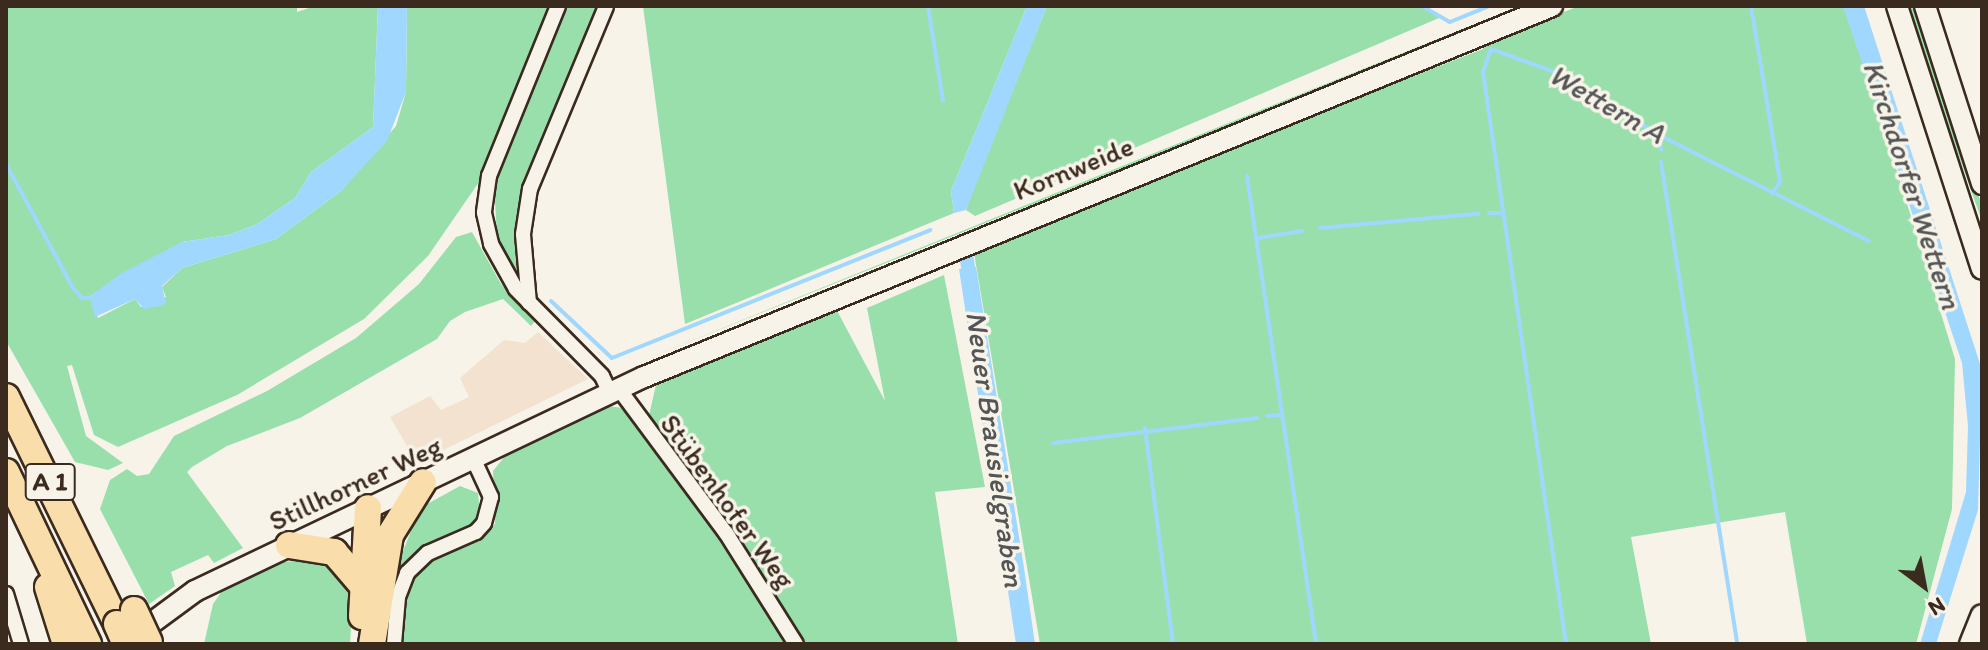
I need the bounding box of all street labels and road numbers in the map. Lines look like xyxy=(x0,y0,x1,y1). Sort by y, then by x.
street label: Kornweide xyxy=(1008,129,1138,207)
street label: Stübenhofer Weg xyxy=(654,407,802,595)
street label: Stillhorner Weg xyxy=(263,428,447,538)
road number: A 1 xyxy=(24,460,76,504)

